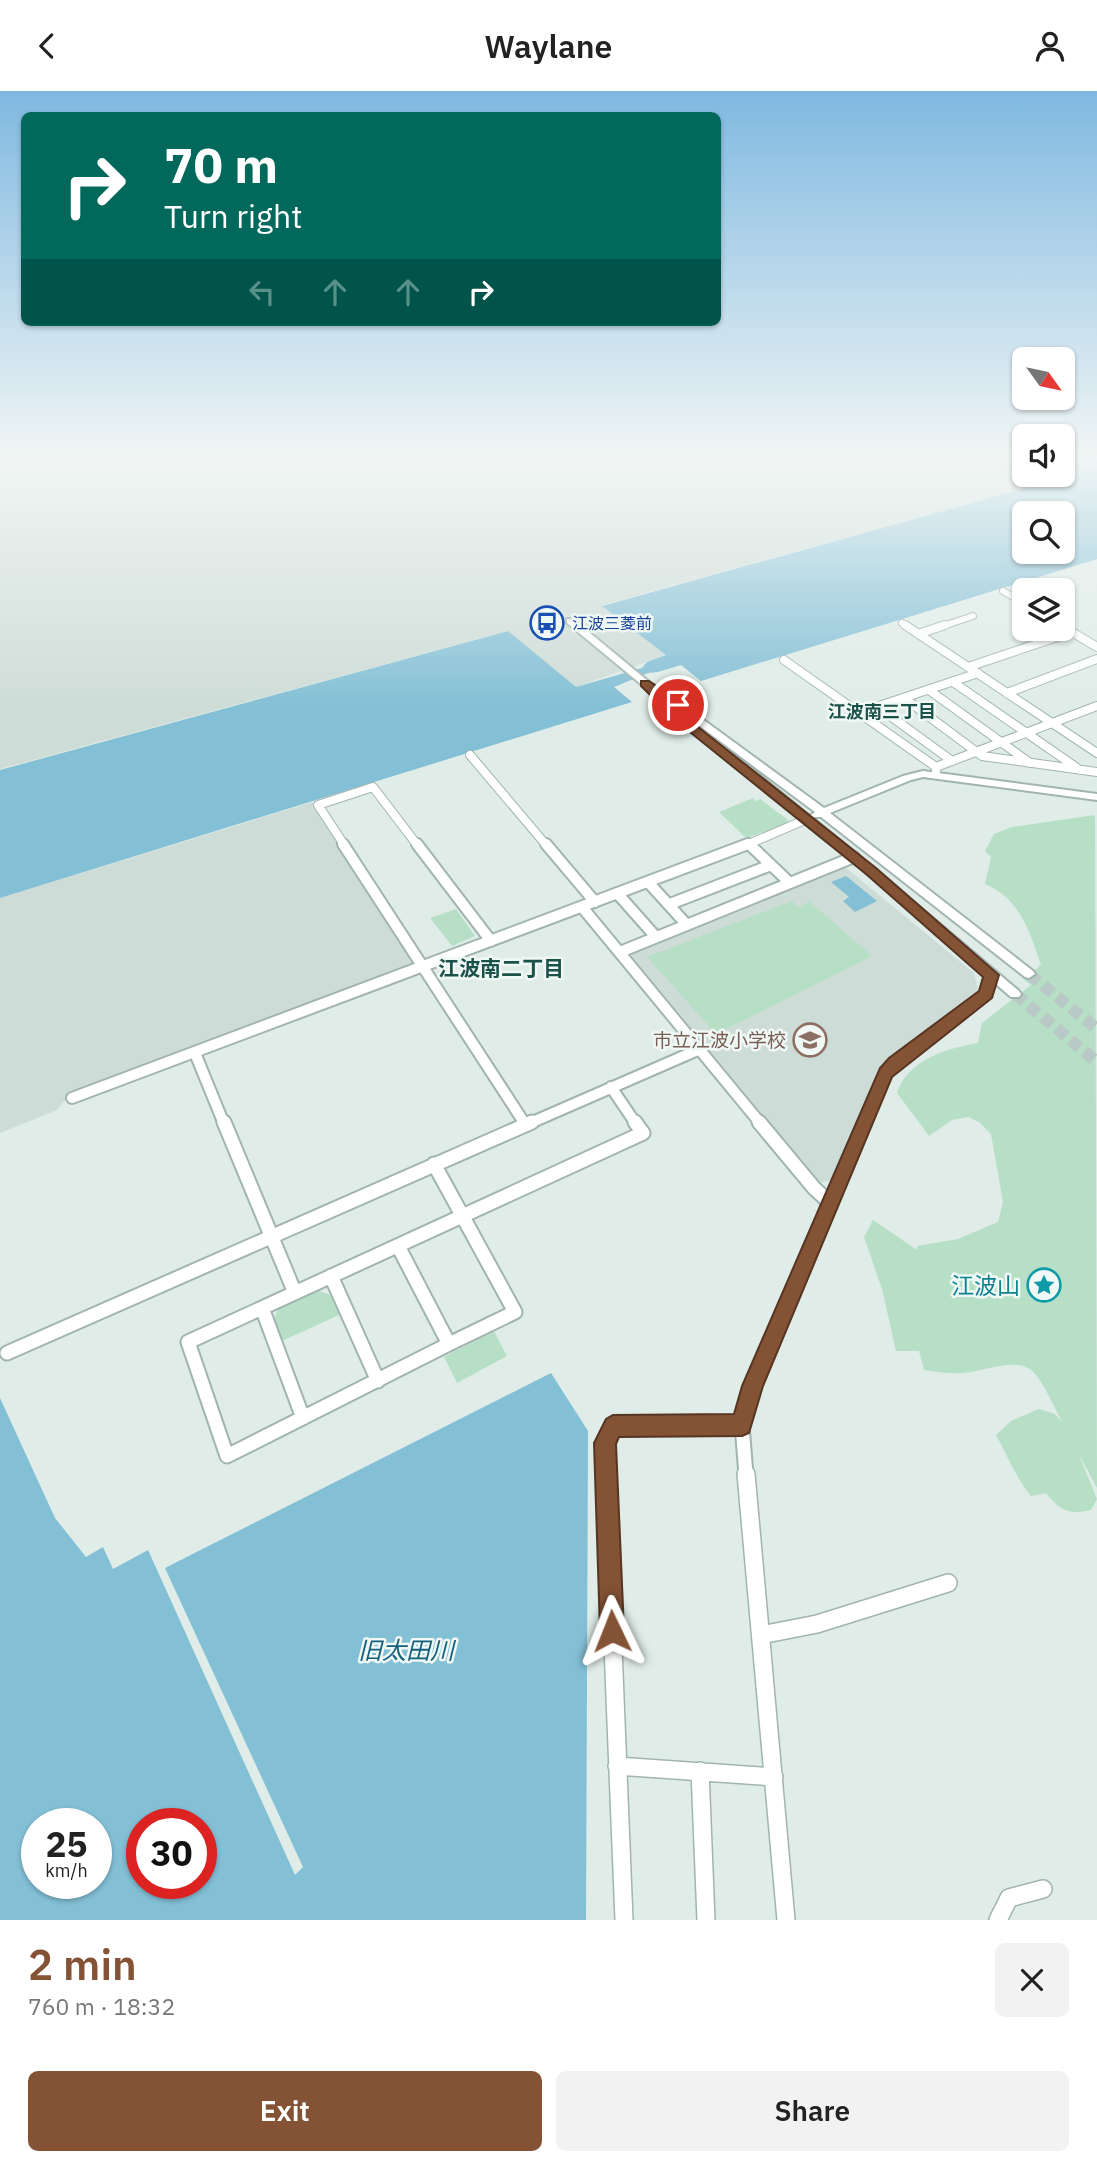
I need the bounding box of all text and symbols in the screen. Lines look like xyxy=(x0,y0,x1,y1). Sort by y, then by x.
text: Waylane xyxy=(485,25,612,67)
icon: back xyxy=(28,27,66,65)
icon: person xyxy=(1031,27,1069,65)
text: 70 m xyxy=(164,133,278,196)
icon: right xyxy=(49,140,140,231)
text: Turn right xyxy=(164,195,302,237)
icon: left xyxy=(243,273,281,311)
icon: ahead xyxy=(316,273,354,311)
icon: ahead xyxy=(389,273,427,311)
icon: right xyxy=(462,273,500,311)
north arrow xyxy=(1012,347,1074,409)
map controls xyxy=(1012,347,1075,641)
button: sound xyxy=(1012,424,1075,487)
button: search xyxy=(1012,501,1075,564)
button: layers xyxy=(1012,578,1075,641)
bus stop icon: 江波三菱前 xyxy=(528,604,566,642)
place label: 江波三菱前 xyxy=(572,613,652,633)
pin xyxy=(648,675,708,735)
icon: arrive xyxy=(659,686,697,724)
district label: 江波南三丁目 xyxy=(828,700,936,723)
district label: 江波南二丁目 xyxy=(438,954,564,982)
school or university icon: 市立江波小学校 xyxy=(791,1021,829,1059)
place label: 市立江波小学校 xyxy=(653,1028,786,1052)
place icon: 江波山 xyxy=(1025,1266,1063,1304)
place label: 江波山 xyxy=(951,1270,1020,1300)
position arrow xyxy=(575,1594,649,1668)
water label: 旧太田川 xyxy=(358,1634,457,1666)
speed limit sign: 30 xyxy=(126,1808,217,1899)
text: 25 xyxy=(45,1821,88,1867)
text: km/h xyxy=(45,1859,88,1882)
text: 2 min xyxy=(28,1937,137,1992)
button: close xyxy=(995,1943,1069,2017)
text: 760 m · 18:32 xyxy=(28,1991,175,2021)
button: Exit xyxy=(28,2071,542,2151)
button: Share xyxy=(556,2071,1069,2151)

